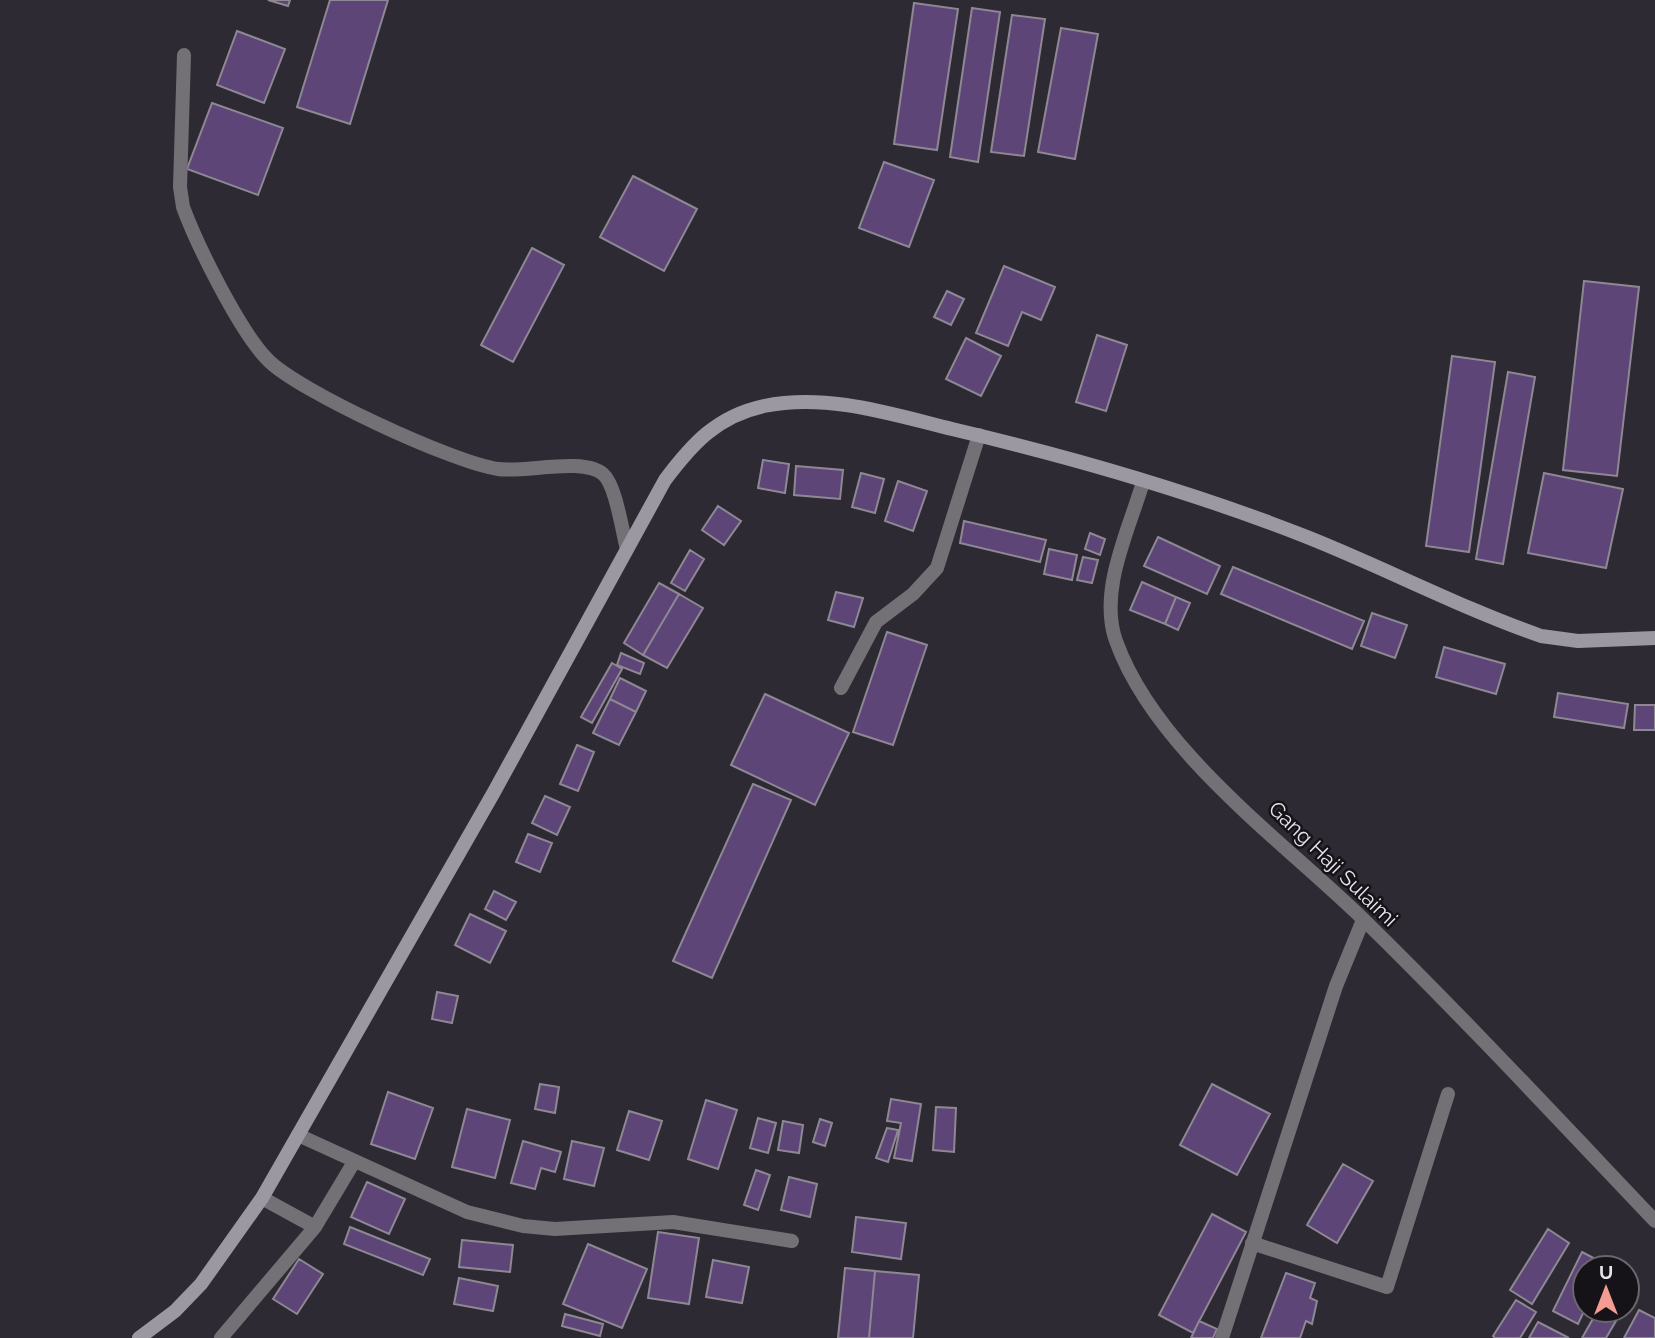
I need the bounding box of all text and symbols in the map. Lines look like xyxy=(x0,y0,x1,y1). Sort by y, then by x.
street label: Gang Haji Sulaimi xyxy=(1264,796,1403,931)
north arrow xyxy=(1571,1254,1641,1324)
text: U xyxy=(1599,1261,1613,1283)

